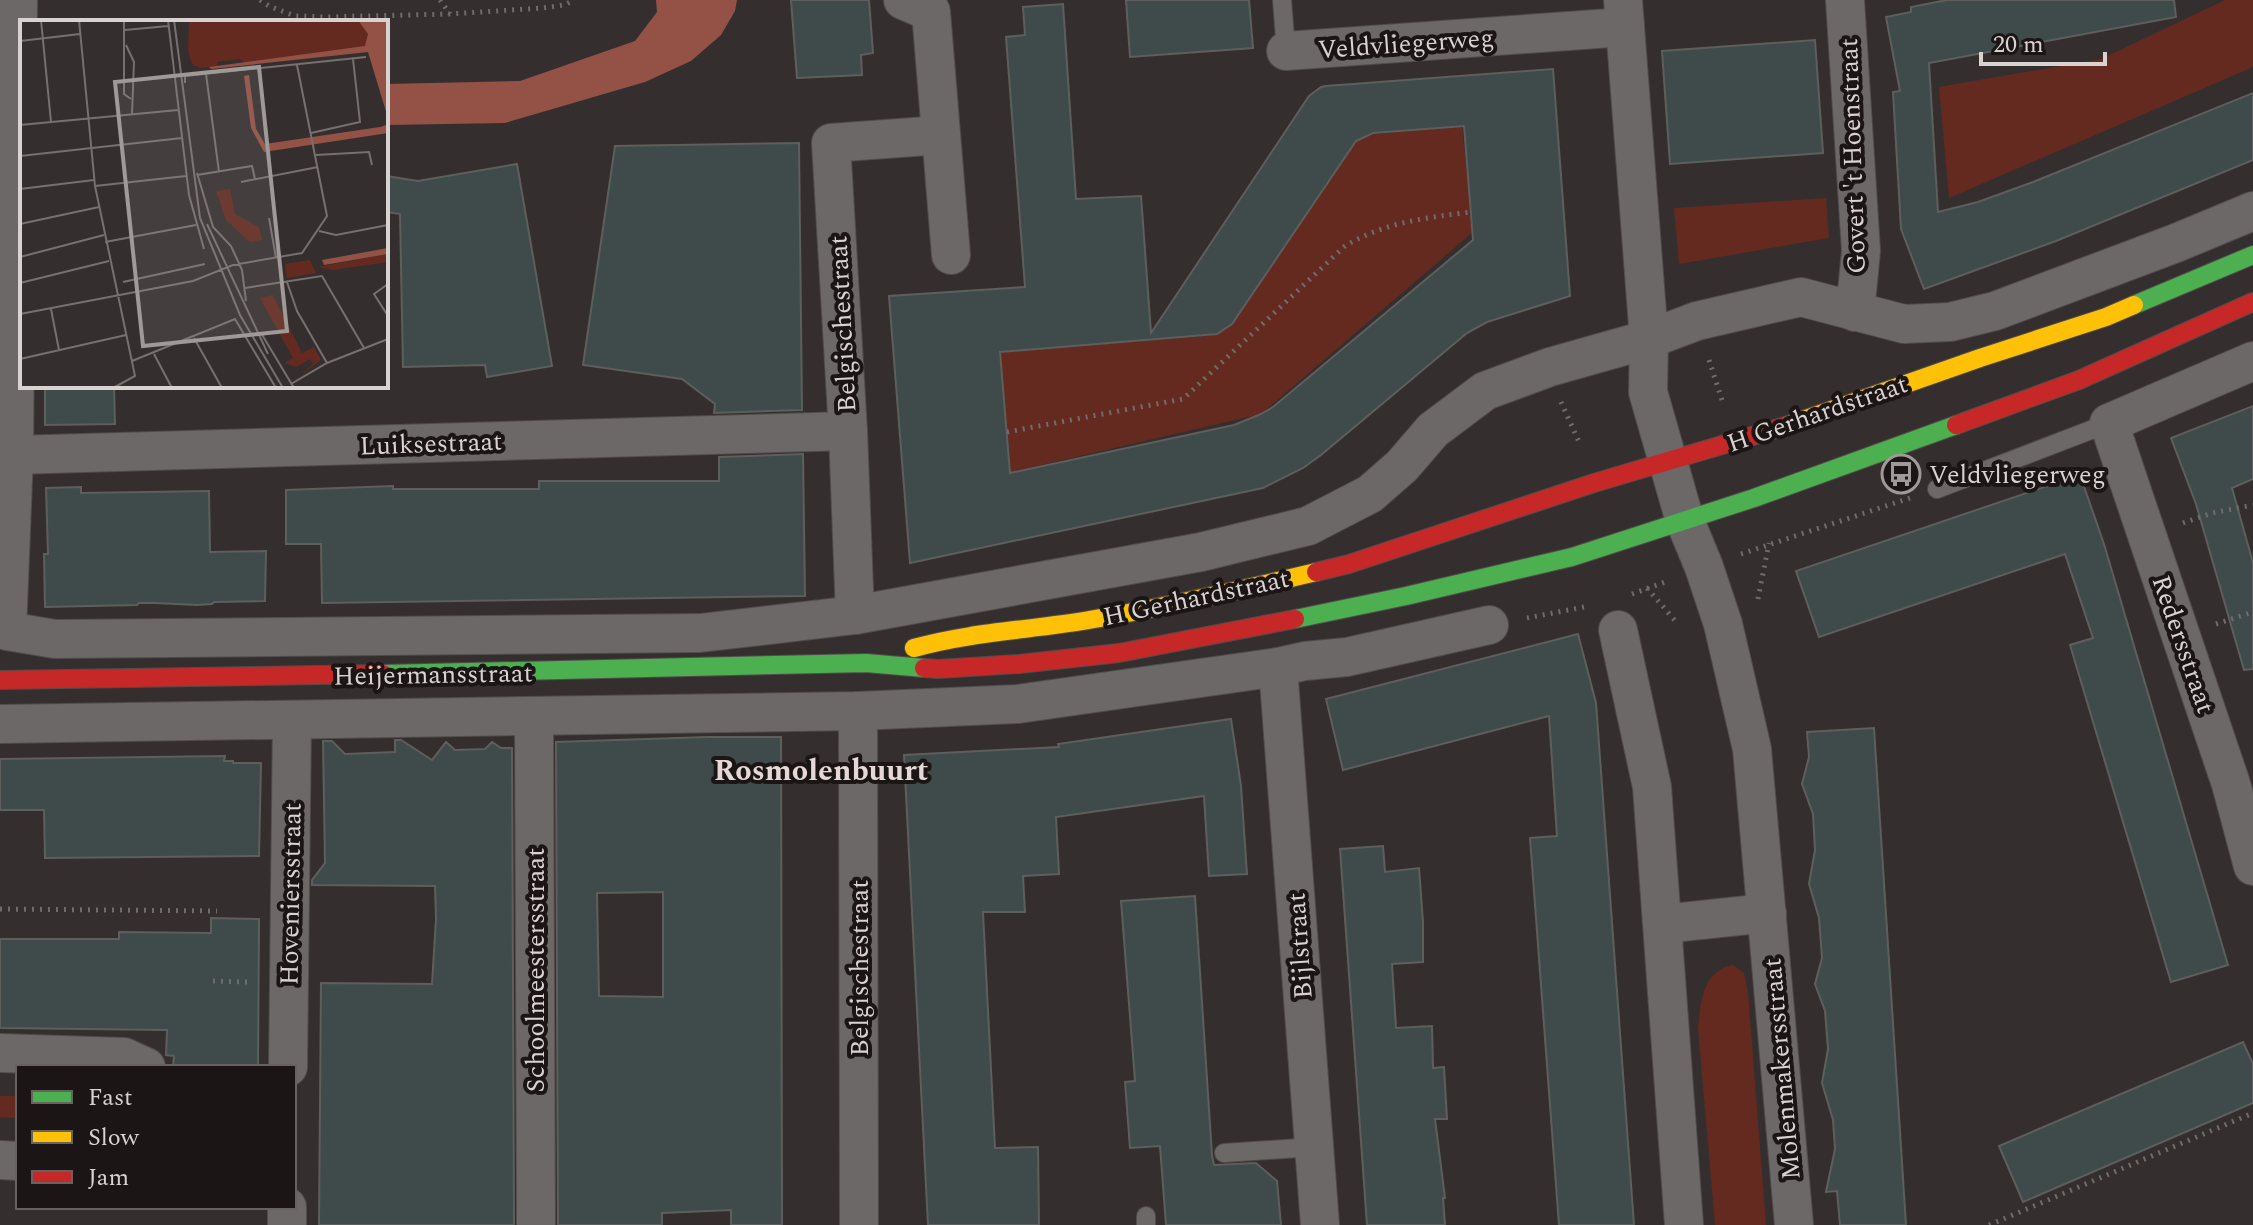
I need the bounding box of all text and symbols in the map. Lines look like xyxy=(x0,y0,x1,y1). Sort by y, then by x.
scale bar xyxy=(1981,16,2105,66)
street label: Veldvliegerweg xyxy=(1317,18,1496,70)
inset map xyxy=(20,20,388,388)
text: 20 m xyxy=(1993,27,2044,63)
street label: Govert 't Hoenstraat xyxy=(1829,37,1877,275)
street label: Belgischestraat xyxy=(818,235,868,413)
street label: H Gerhardstraat xyxy=(1722,364,1913,464)
street label: Luiksestraat xyxy=(359,422,503,466)
bus stop icon: Veldvliegerweg xyxy=(1880,453,1922,495)
place label: Veldvliegerweg xyxy=(1929,455,2106,495)
street label: H Gerhardstraat xyxy=(1100,559,1293,637)
street label: Redersstraat xyxy=(2141,570,2225,719)
street label: Heijermansstraat xyxy=(333,653,533,697)
district label: Rosmolenbuurt xyxy=(714,748,928,794)
street label: Hoveniersstraat xyxy=(269,802,313,986)
street label: Schoolmeestersstraat xyxy=(516,848,556,1093)
street label: Belgischestraat xyxy=(840,880,880,1056)
street label: Bijlstraat xyxy=(1276,891,1324,1001)
street label: Molenmakersstraat xyxy=(1752,956,1812,1182)
legend xyxy=(16,1065,296,1209)
text: Fast xyxy=(88,1080,133,1116)
text: Slow xyxy=(88,1120,140,1156)
text: Jam xyxy=(88,1160,129,1196)

